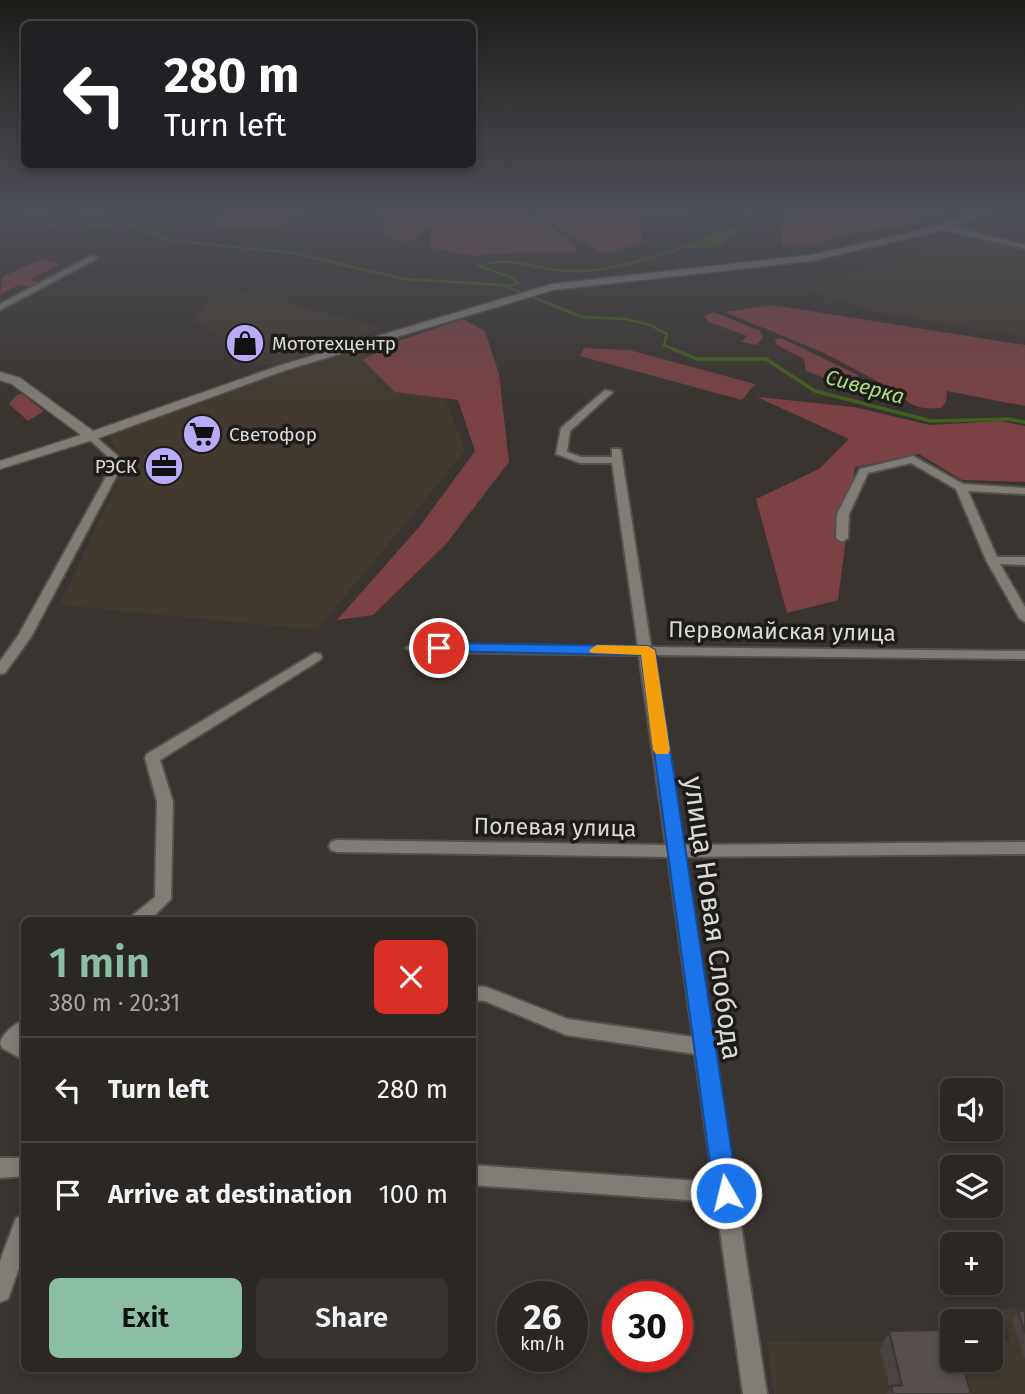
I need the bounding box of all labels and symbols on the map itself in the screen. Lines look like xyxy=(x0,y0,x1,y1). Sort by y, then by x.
shop icon: Мототехцентр xyxy=(224,322,266,364)
place label: Мототехцентр xyxy=(272,332,396,355)
water label: Сиверка xyxy=(823,364,907,410)
supermarket icon: Светофор xyxy=(181,413,223,455)
place label: Светофор xyxy=(229,423,317,446)
office icon: РЭСК xyxy=(143,445,185,487)
place label: РЭСК xyxy=(95,455,137,478)
street label: Первомайская улица xyxy=(668,615,896,647)
pin xyxy=(409,618,469,678)
street label: улица Новая Слобода xyxy=(677,774,749,1062)
street label: Полевая улица xyxy=(473,812,637,842)
position arrow xyxy=(689,1156,763,1230)
speed limit sign: 30 xyxy=(602,1281,693,1372)

